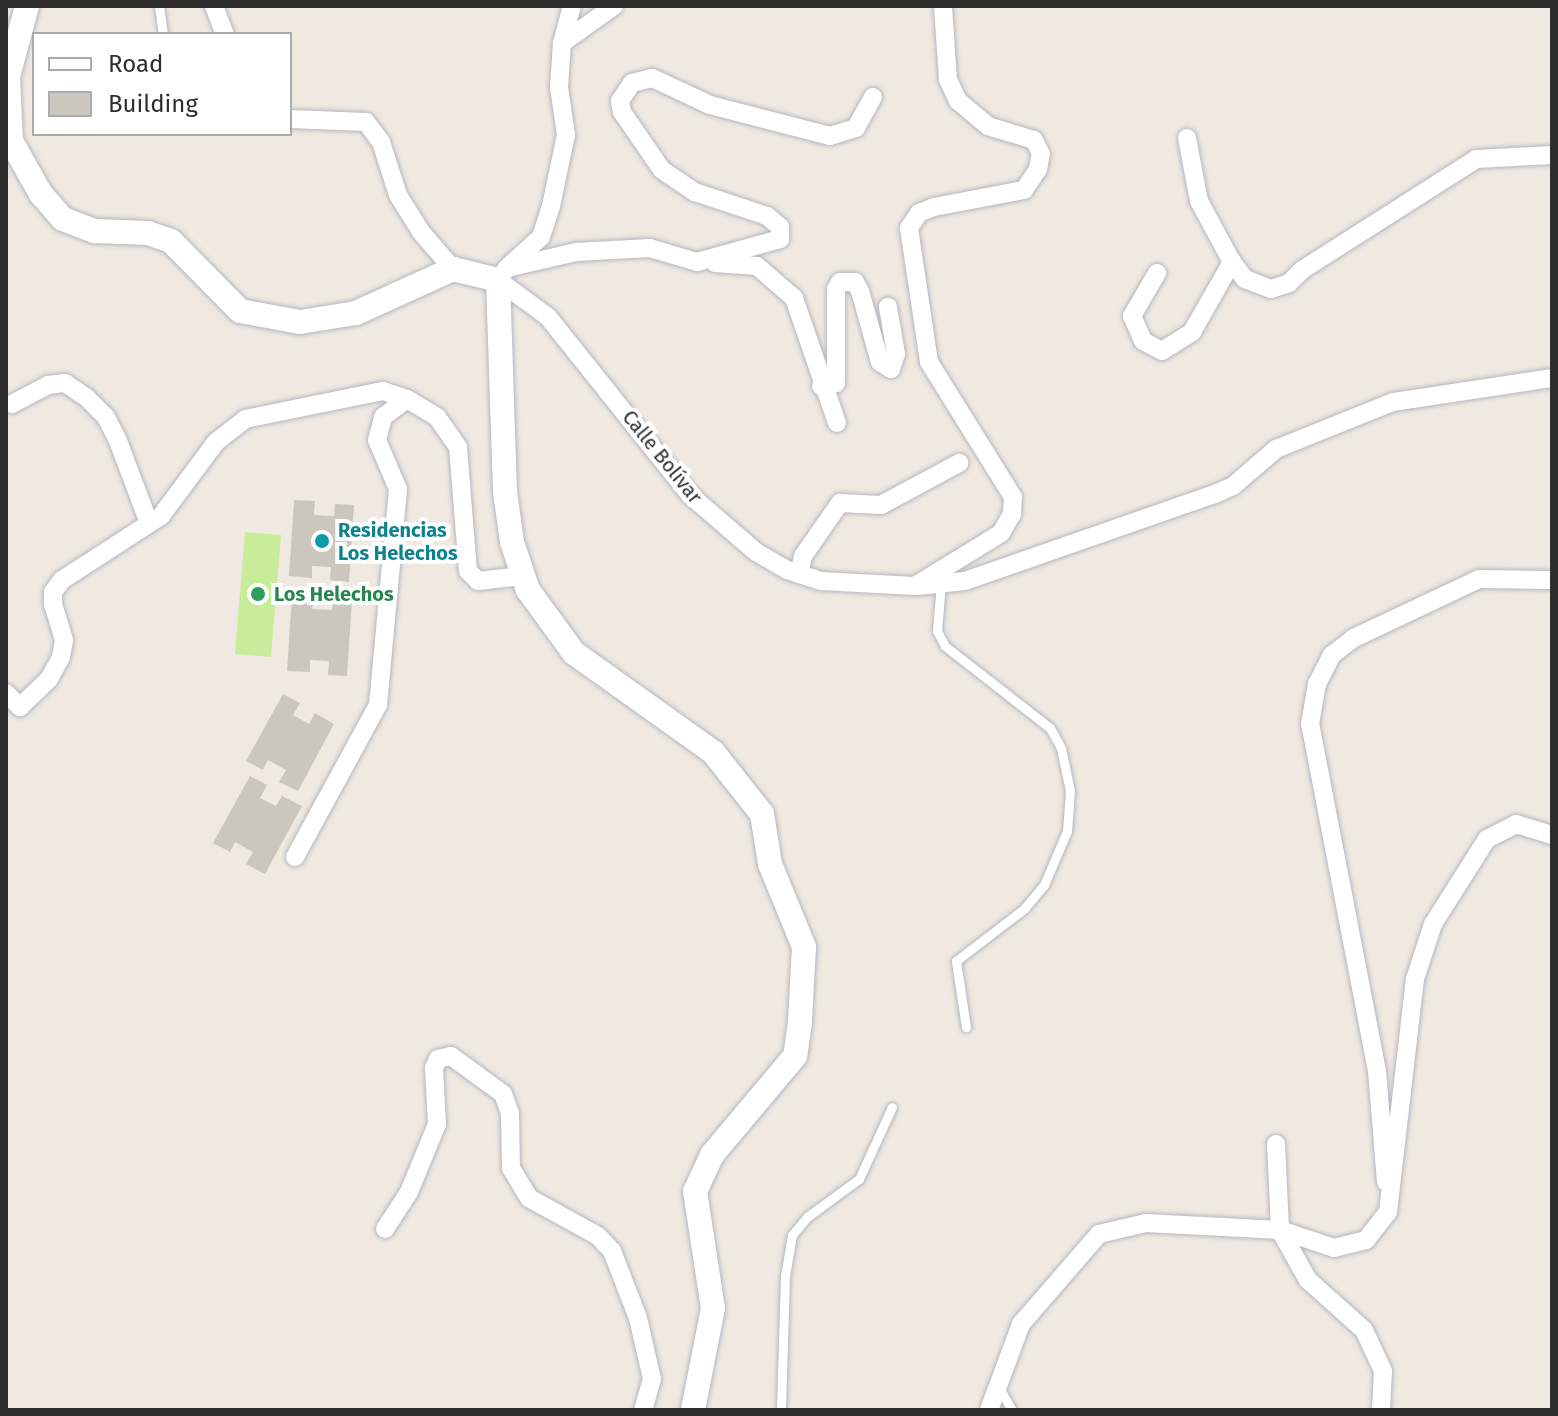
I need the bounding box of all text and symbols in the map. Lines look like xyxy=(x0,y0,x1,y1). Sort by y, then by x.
legend xyxy=(32,32,292,136)
text: Road xyxy=(108,50,163,78)
text: Building xyxy=(108,90,198,118)
street label: Calle Bolívar xyxy=(617,406,707,508)
place label: Residencias Los Helechos xyxy=(338,518,458,565)
marker: Residencias Los Helechos xyxy=(313,532,331,550)
place label: Los Helechos xyxy=(274,582,394,606)
marker: Los Helechos xyxy=(249,585,267,603)

